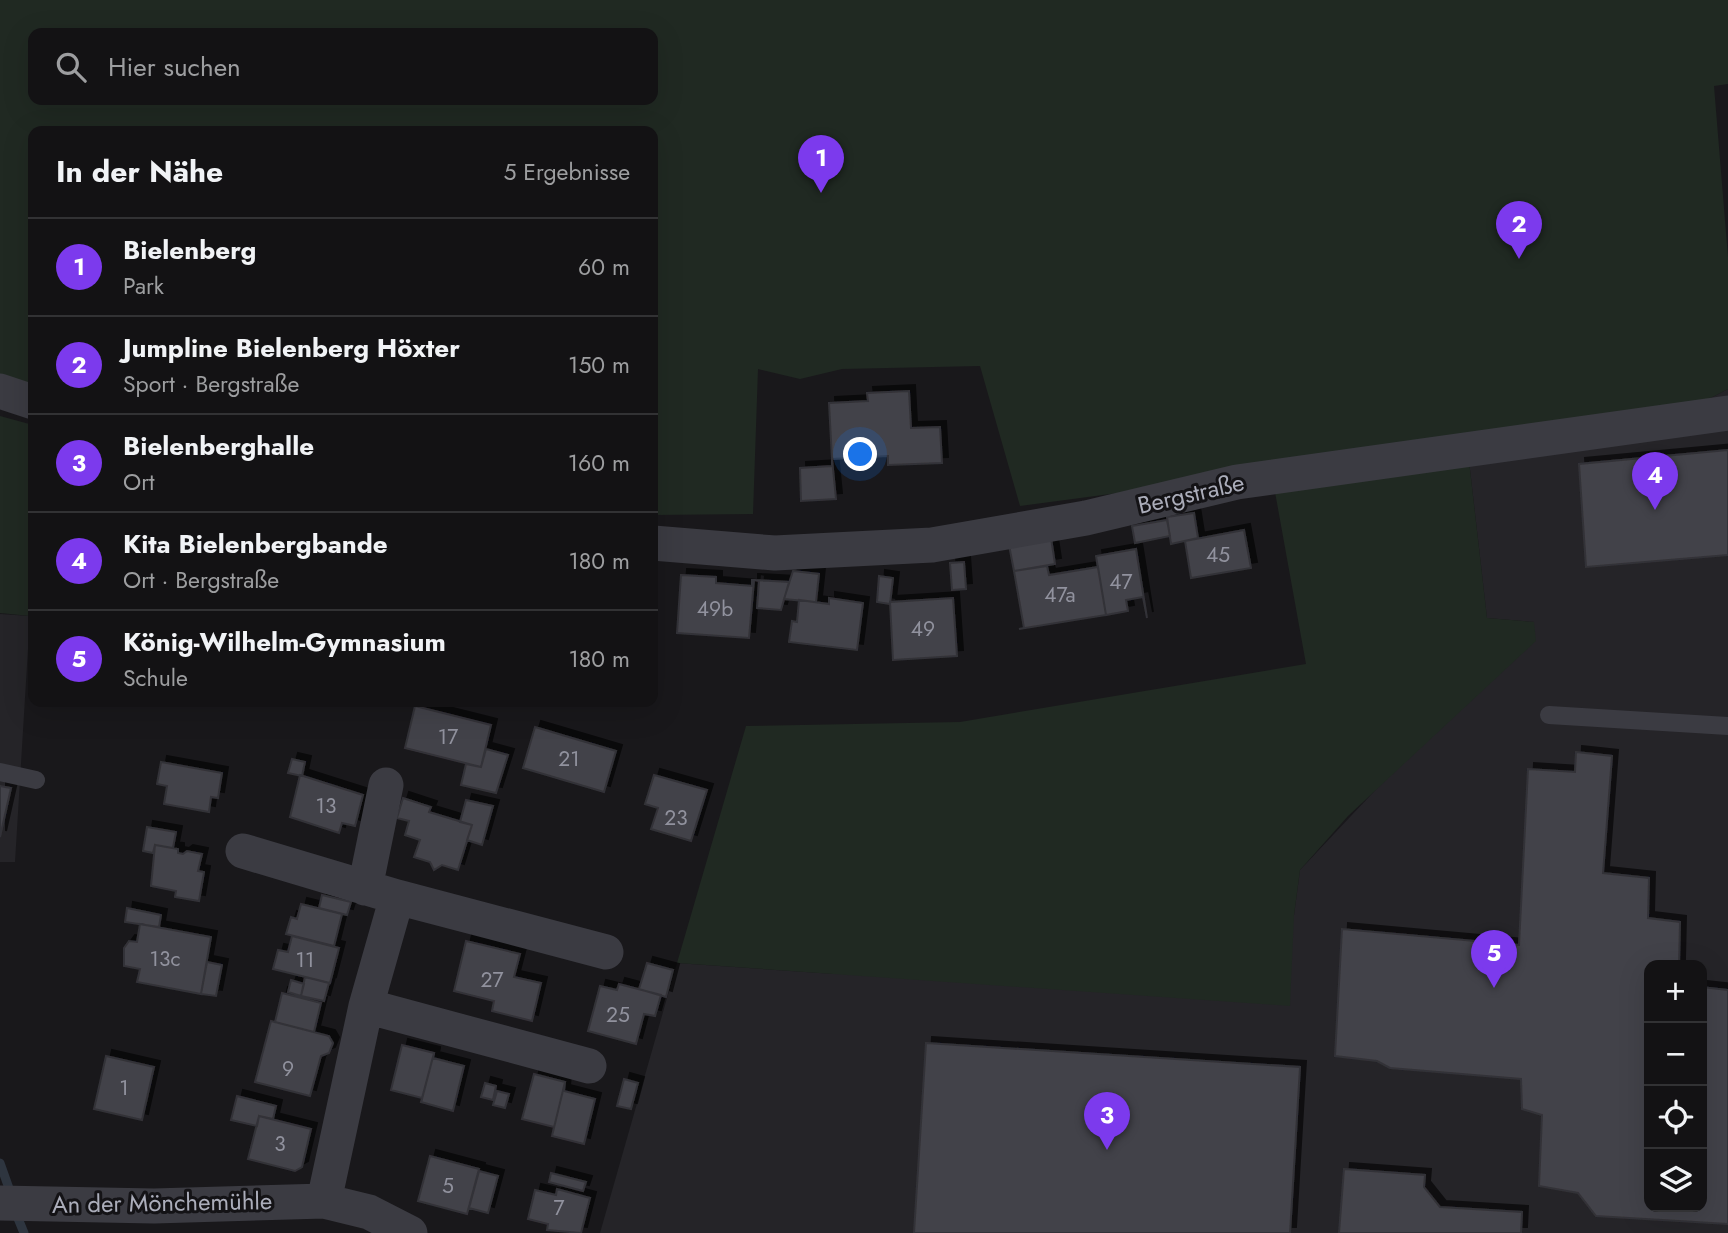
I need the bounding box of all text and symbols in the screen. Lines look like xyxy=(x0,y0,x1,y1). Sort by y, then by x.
search box xyxy=(28,28,658,105)
icon: search xyxy=(52,48,90,86)
text: Hier suchen xyxy=(108,48,241,86)
pin: 1 xyxy=(798,135,844,193)
text: In der Nähe xyxy=(56,150,223,193)
text: 5 Ergebnisse xyxy=(503,155,630,189)
pin: 2 xyxy=(1496,201,1542,259)
text: Bielenberg xyxy=(123,231,256,269)
text: 1 xyxy=(73,250,85,284)
text: 60 m xyxy=(578,250,630,284)
text: Park xyxy=(123,269,164,303)
text: Jumpline Bielenberg Höxter xyxy=(123,329,460,367)
text: 2 xyxy=(71,348,87,382)
text: 150 m xyxy=(568,348,630,382)
text: Sport · Bergstraße xyxy=(123,367,299,401)
text: Bielenberghalle xyxy=(123,427,314,465)
your location xyxy=(843,437,877,471)
text: 3 xyxy=(72,446,86,480)
text: 160 m xyxy=(568,446,630,480)
pin: 4 xyxy=(1632,452,1678,510)
street label: Bergstraße xyxy=(1134,464,1248,523)
text: Ort xyxy=(123,465,155,499)
text: Kita Bielenbergbande xyxy=(123,525,388,563)
house number: 45 xyxy=(1206,540,1230,570)
text: 4 xyxy=(71,544,87,578)
text: 180 m xyxy=(568,544,630,578)
text: Ort · Bergstraße xyxy=(123,563,279,597)
house number: 47 xyxy=(1109,567,1133,597)
house number: 47a xyxy=(1044,580,1076,610)
house number: 49b xyxy=(697,594,733,624)
house number: 49 xyxy=(911,614,935,644)
text: König-Wilhelm-Gymnasium xyxy=(123,623,446,661)
text: 5 xyxy=(72,642,86,676)
text: 180 m xyxy=(568,642,630,676)
text: Schule xyxy=(123,661,188,695)
house number: 17 xyxy=(438,722,458,752)
house number: 21 xyxy=(558,744,580,774)
house number: 13 xyxy=(316,791,336,821)
house number: 23 xyxy=(664,803,688,833)
pin: 5 xyxy=(1471,930,1517,988)
house number: 13c xyxy=(150,944,180,974)
house number: 11 xyxy=(296,945,314,975)
map controls xyxy=(1644,960,1707,1212)
button: + xyxy=(1644,960,1707,1023)
house number: 27 xyxy=(481,965,503,995)
house number: 25 xyxy=(606,1000,630,1030)
button: − xyxy=(1644,1023,1707,1086)
house number: 9 xyxy=(282,1054,294,1084)
house number: 1 xyxy=(119,1073,129,1103)
button: locate xyxy=(1644,1086,1707,1149)
pin: 3 xyxy=(1084,1092,1130,1150)
house number: 3 xyxy=(274,1129,286,1159)
button: layers xyxy=(1644,1149,1707,1212)
house number: 5 xyxy=(442,1171,454,1201)
street label: An der Mönchemühle xyxy=(51,1183,273,1222)
house number: 7 xyxy=(553,1193,565,1223)

